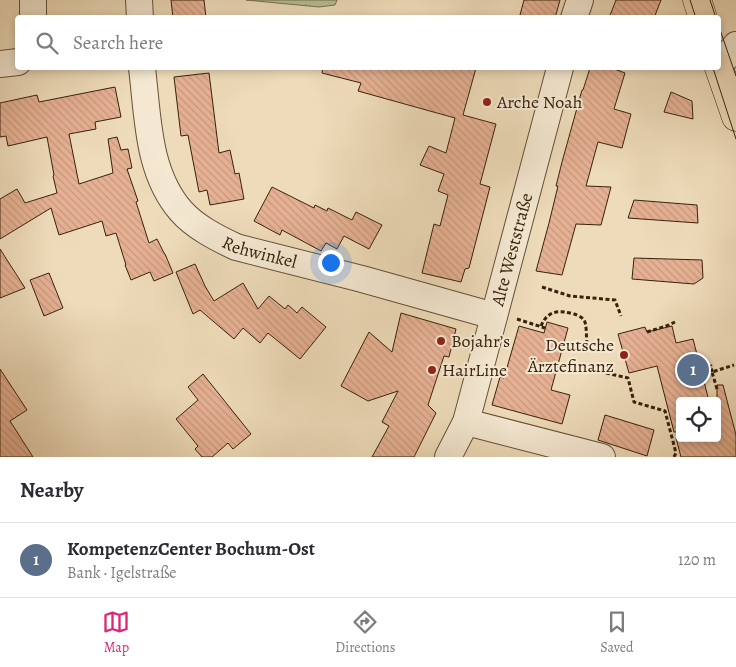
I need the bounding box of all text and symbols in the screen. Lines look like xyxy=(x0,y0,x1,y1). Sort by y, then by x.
search box xyxy=(15,15,721,70)
icon: search xyxy=(33,29,61,57)
text: Search here xyxy=(73,30,163,56)
place label: Arche Noah xyxy=(496,90,583,114)
marker: Arche Noah xyxy=(481,96,493,108)
street label: Alte Weststraße xyxy=(485,190,538,309)
street label: Rehwinkel xyxy=(218,230,300,274)
your location xyxy=(318,250,344,276)
place label: Bojahr’s xyxy=(451,329,510,353)
place label: Deutsche Ärztefinanz xyxy=(527,333,614,378)
marker: Bojahr’s xyxy=(435,335,447,347)
marker: Deutsche Ärztefinanz xyxy=(618,349,630,361)
pin: 1 xyxy=(677,351,709,389)
place label: HairLine xyxy=(442,358,507,382)
marker: HairLine xyxy=(426,364,438,376)
map controls xyxy=(676,397,721,442)
button: locate xyxy=(676,397,721,442)
text: Nearby xyxy=(20,476,83,504)
text: KompetenzCenter Bochum-Ost xyxy=(67,536,315,562)
text: 1 xyxy=(33,549,39,571)
text: 120 m xyxy=(678,549,716,571)
text: Bank · Igelstraße xyxy=(67,562,177,584)
tab: Map xyxy=(102,608,130,657)
tab: Directions xyxy=(335,608,395,657)
tab: Saved xyxy=(600,608,634,657)

